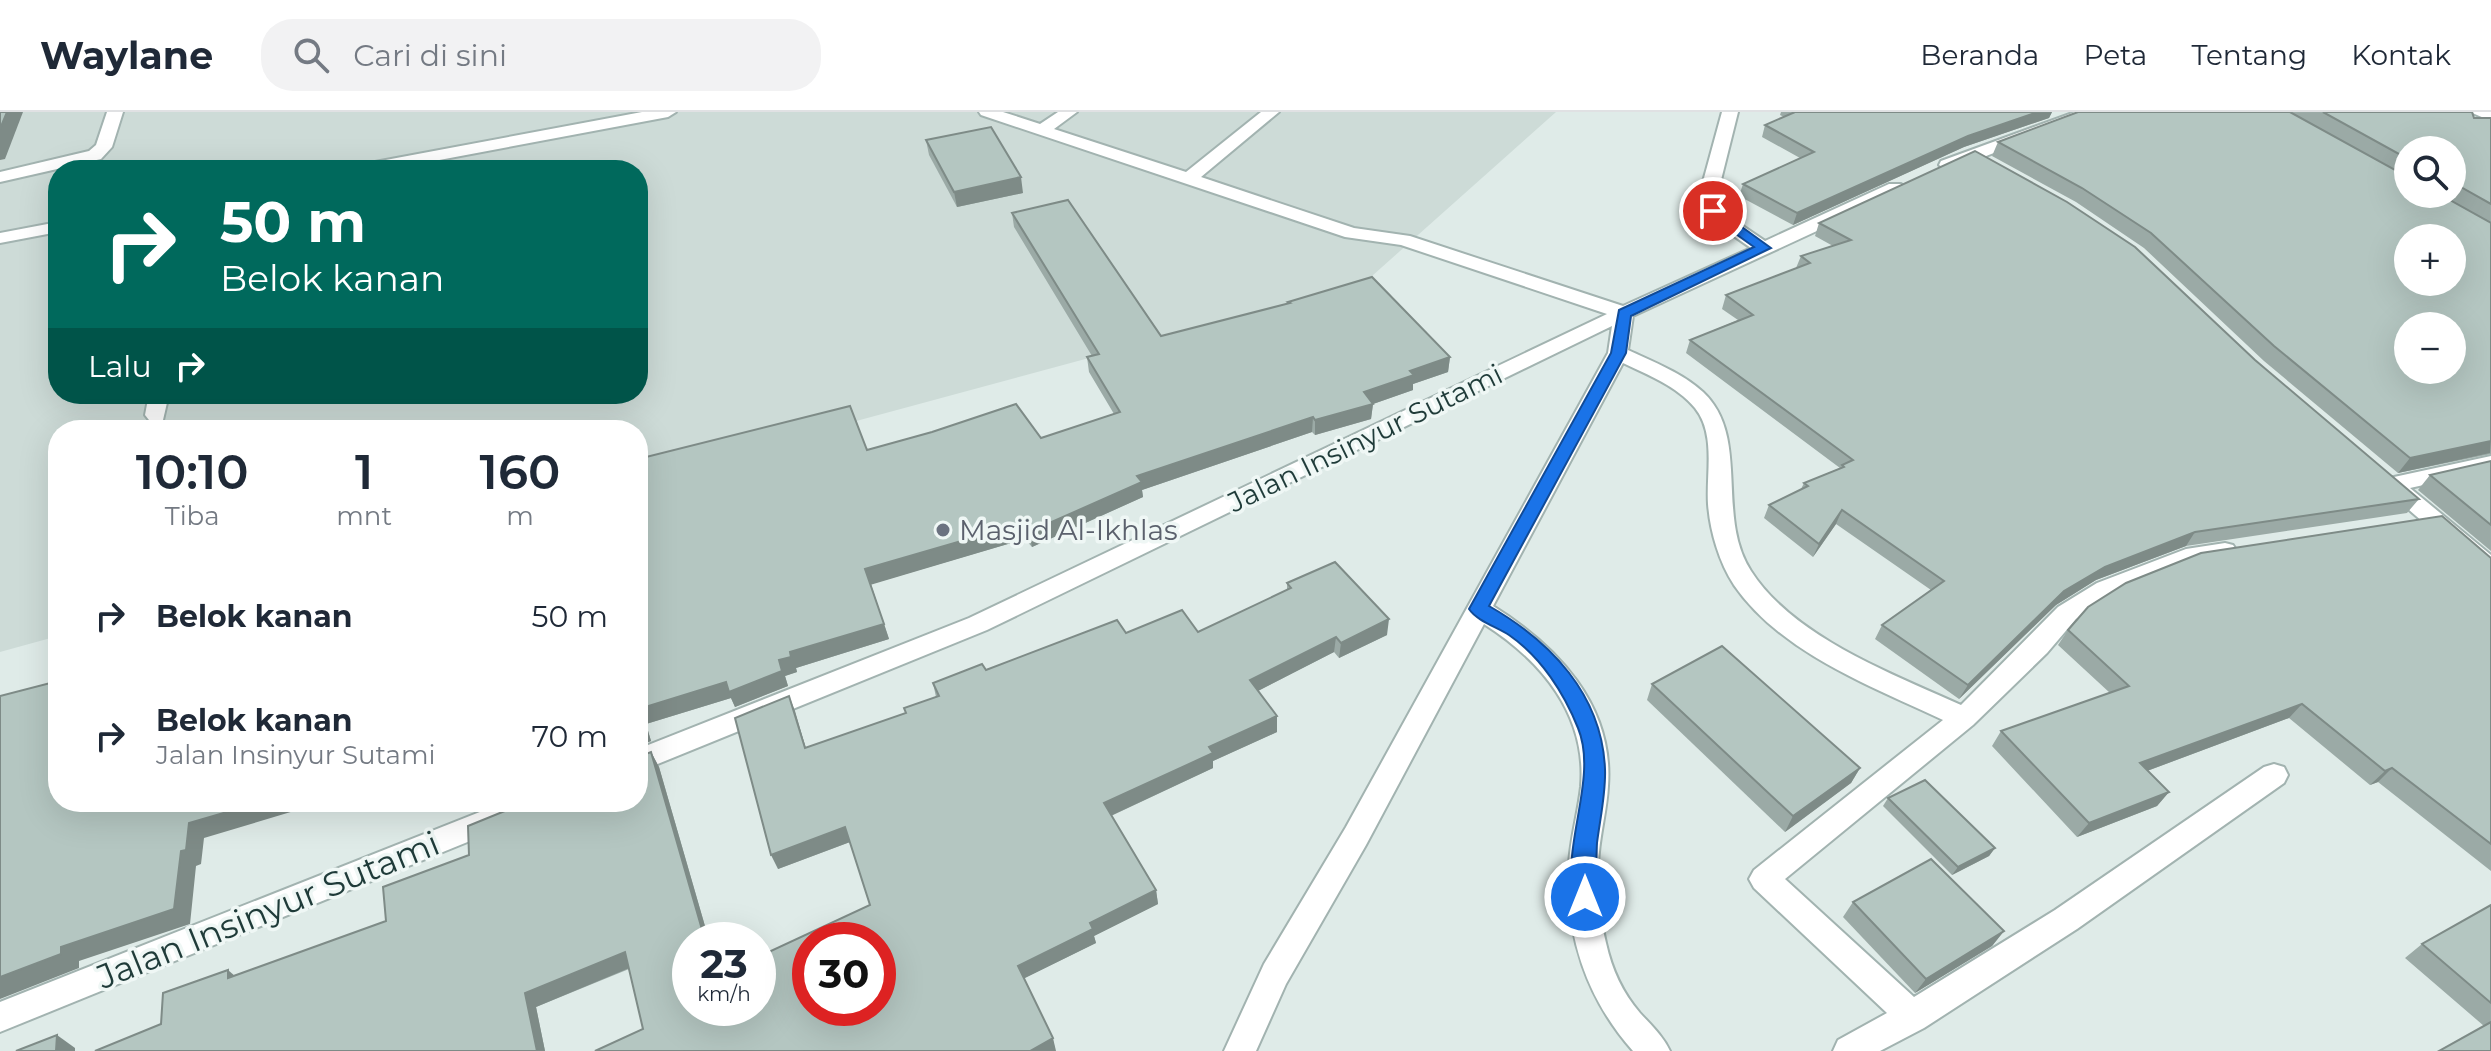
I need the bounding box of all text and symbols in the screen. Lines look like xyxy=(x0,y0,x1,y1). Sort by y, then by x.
search box xyxy=(261,19,821,91)
text: Waylane xyxy=(40,32,213,79)
icon: search xyxy=(289,33,333,77)
text: Cari di sini xyxy=(353,37,507,74)
text: Beranda xyxy=(1920,38,2039,72)
text: Peta xyxy=(2083,38,2147,72)
text: Tentang xyxy=(2191,38,2307,72)
text: Kontak xyxy=(2351,38,2451,72)
map controls xyxy=(2394,136,2466,384)
button: search xyxy=(2394,136,2466,208)
pin xyxy=(1679,177,1747,245)
text: 50 m xyxy=(220,188,366,256)
icon: arrive xyxy=(1691,189,1735,233)
icon: right xyxy=(88,192,192,296)
button: + xyxy=(2394,224,2466,296)
text: Belok kanan xyxy=(220,256,444,300)
button: − xyxy=(2394,312,2466,384)
icon: right xyxy=(168,344,212,388)
text: Lalu xyxy=(88,348,152,385)
street label: Jalan Insinyur Sutami xyxy=(1221,357,1508,520)
text: 10:10 xyxy=(136,443,249,501)
text: 1 xyxy=(355,443,373,501)
text: 160 xyxy=(480,443,560,501)
text: Tiba xyxy=(165,500,220,532)
text: mnt xyxy=(336,500,392,532)
text: m xyxy=(506,500,534,532)
place label: Masjid Al-Ikhlas xyxy=(959,513,1178,547)
marker: Masjid Al-Ikhlas xyxy=(934,521,952,539)
icon: right xyxy=(88,594,132,638)
text: Belok kanan xyxy=(156,598,353,635)
text: 50 m xyxy=(531,598,608,635)
text: Belok kanan xyxy=(156,702,353,739)
icon: right xyxy=(88,714,132,758)
text: 70 m xyxy=(531,718,608,755)
text: Jalan Insinyur Sutami xyxy=(156,739,436,771)
street label: Jalan Insinyur Sutami xyxy=(90,822,445,998)
position arrow xyxy=(1543,855,1627,939)
speed limit sign: 30 xyxy=(792,922,896,1026)
text: 23 xyxy=(700,939,748,988)
text: km/h xyxy=(697,982,751,1006)

